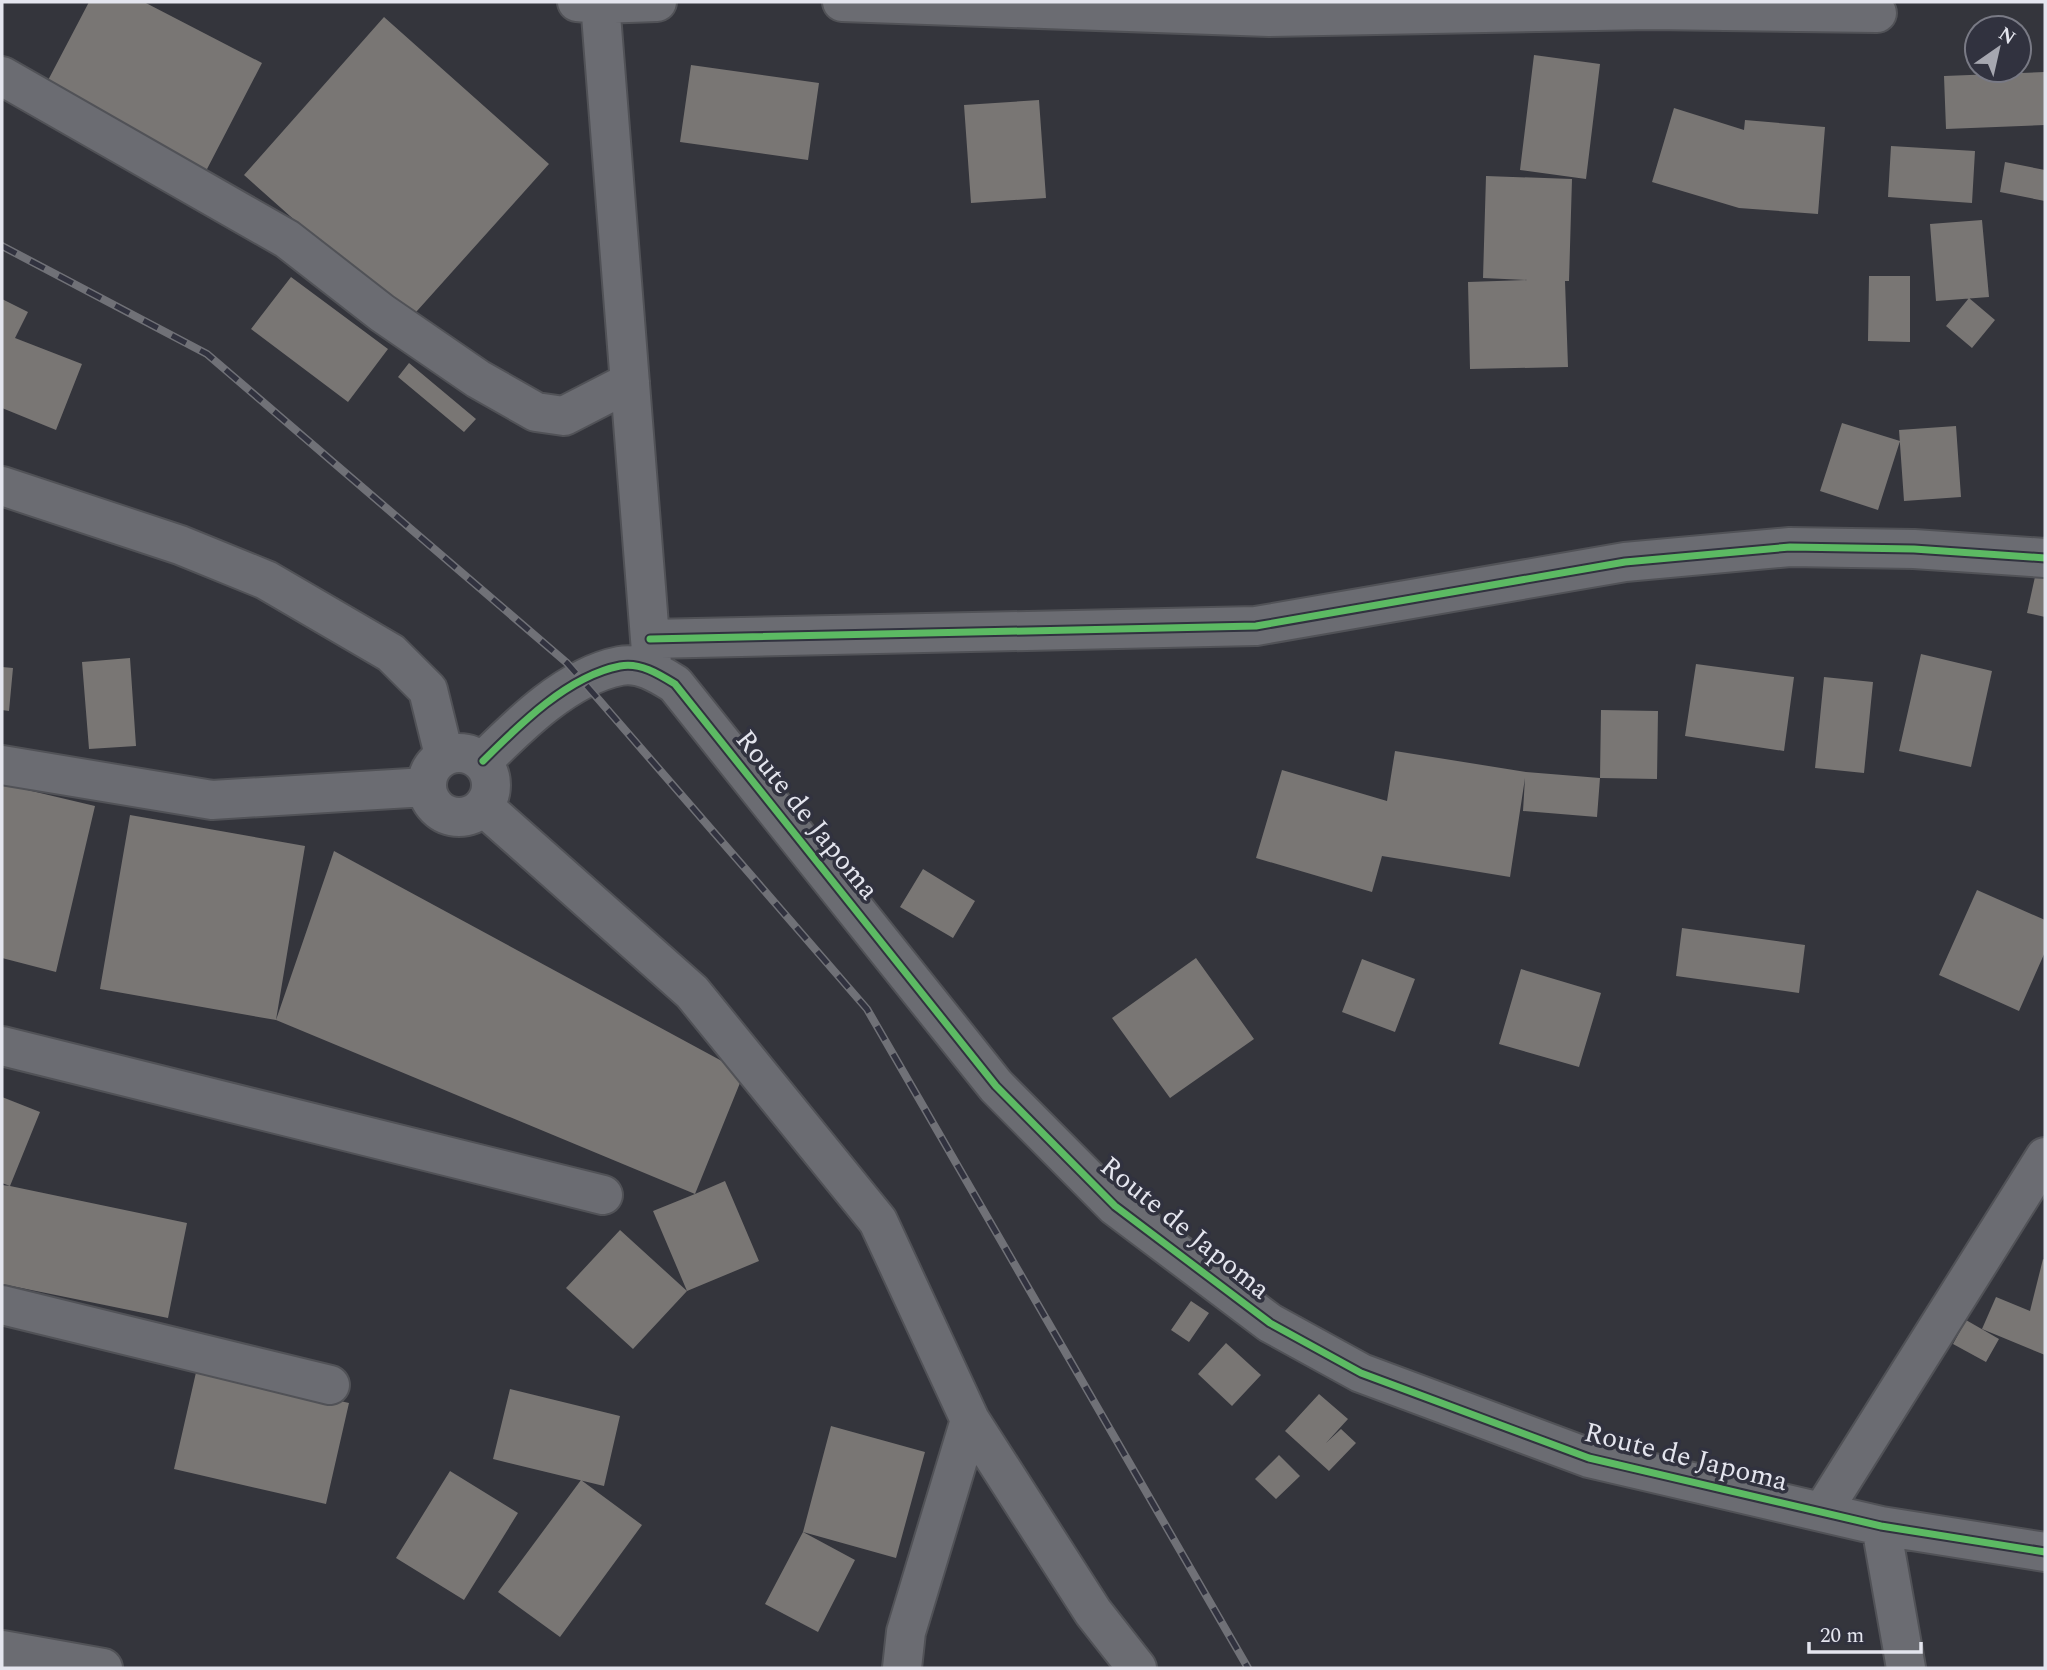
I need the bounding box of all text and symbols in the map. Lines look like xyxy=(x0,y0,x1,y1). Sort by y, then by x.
north arrow xyxy=(1963,14,2033,84)
text: N xyxy=(1992,20,2021,53)
street label: Route de Japoma xyxy=(725,720,890,910)
street label: Route de Japoma xyxy=(1090,1146,1280,1311)
street label: Route de Japoma xyxy=(1580,1411,1793,1503)
scale bar xyxy=(1809,1610,1921,1654)
text: 20 m xyxy=(1820,1620,1864,1652)

